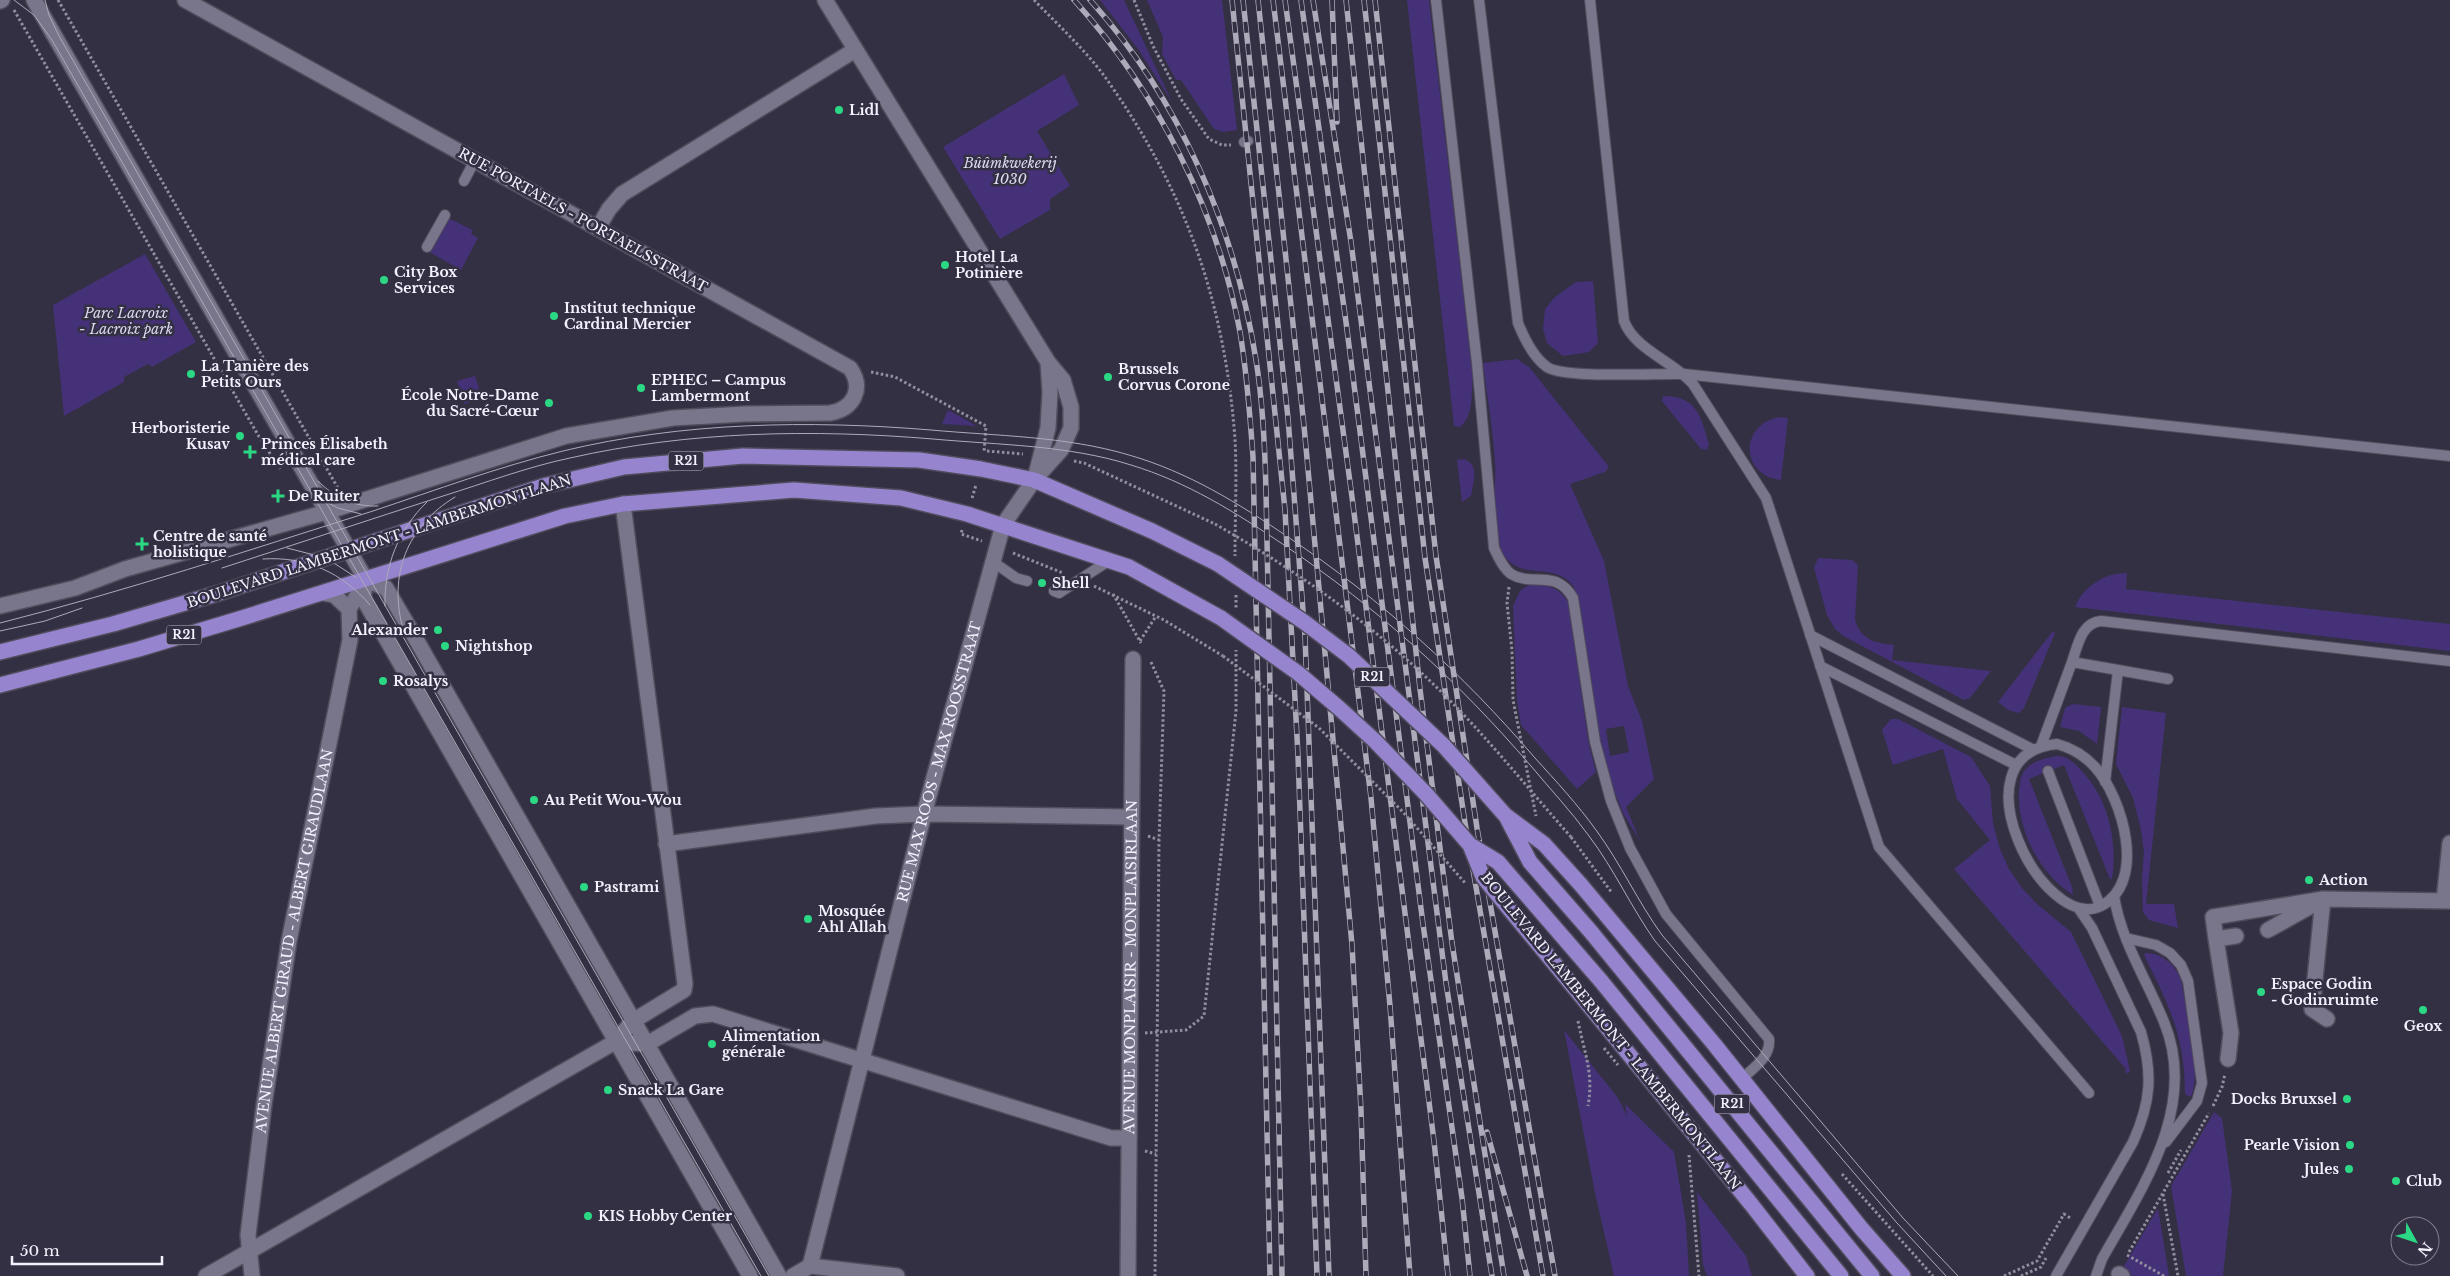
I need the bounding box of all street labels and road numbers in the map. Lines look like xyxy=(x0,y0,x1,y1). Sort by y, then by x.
street label: RUE PORTAELS - PORTAELSSTRAAT xyxy=(455,144,711,296)
road number: R21 xyxy=(668,452,704,471)
street label: BOULEVARD LAMBERMONT - LAMBERMONTLAAN xyxy=(185,470,574,612)
street label: RUE MAX ROOS - MAX ROOSSTRAAT xyxy=(893,620,985,904)
road number: R21 xyxy=(166,626,202,644)
road number: R21 xyxy=(1354,668,1390,686)
street label: AVENUE ALBERT GIRAUD - ALBERT GIRAUDLAAN xyxy=(252,747,337,1135)
street label: AVENUE MONPLAISIR - MONPLAISIRLAAN xyxy=(1120,799,1141,1135)
street label: BOULEVARD LAMBERMONT - LAMBERMONTLAAN xyxy=(1477,869,1745,1194)
road number: R21 xyxy=(1714,1094,1750,1114)

